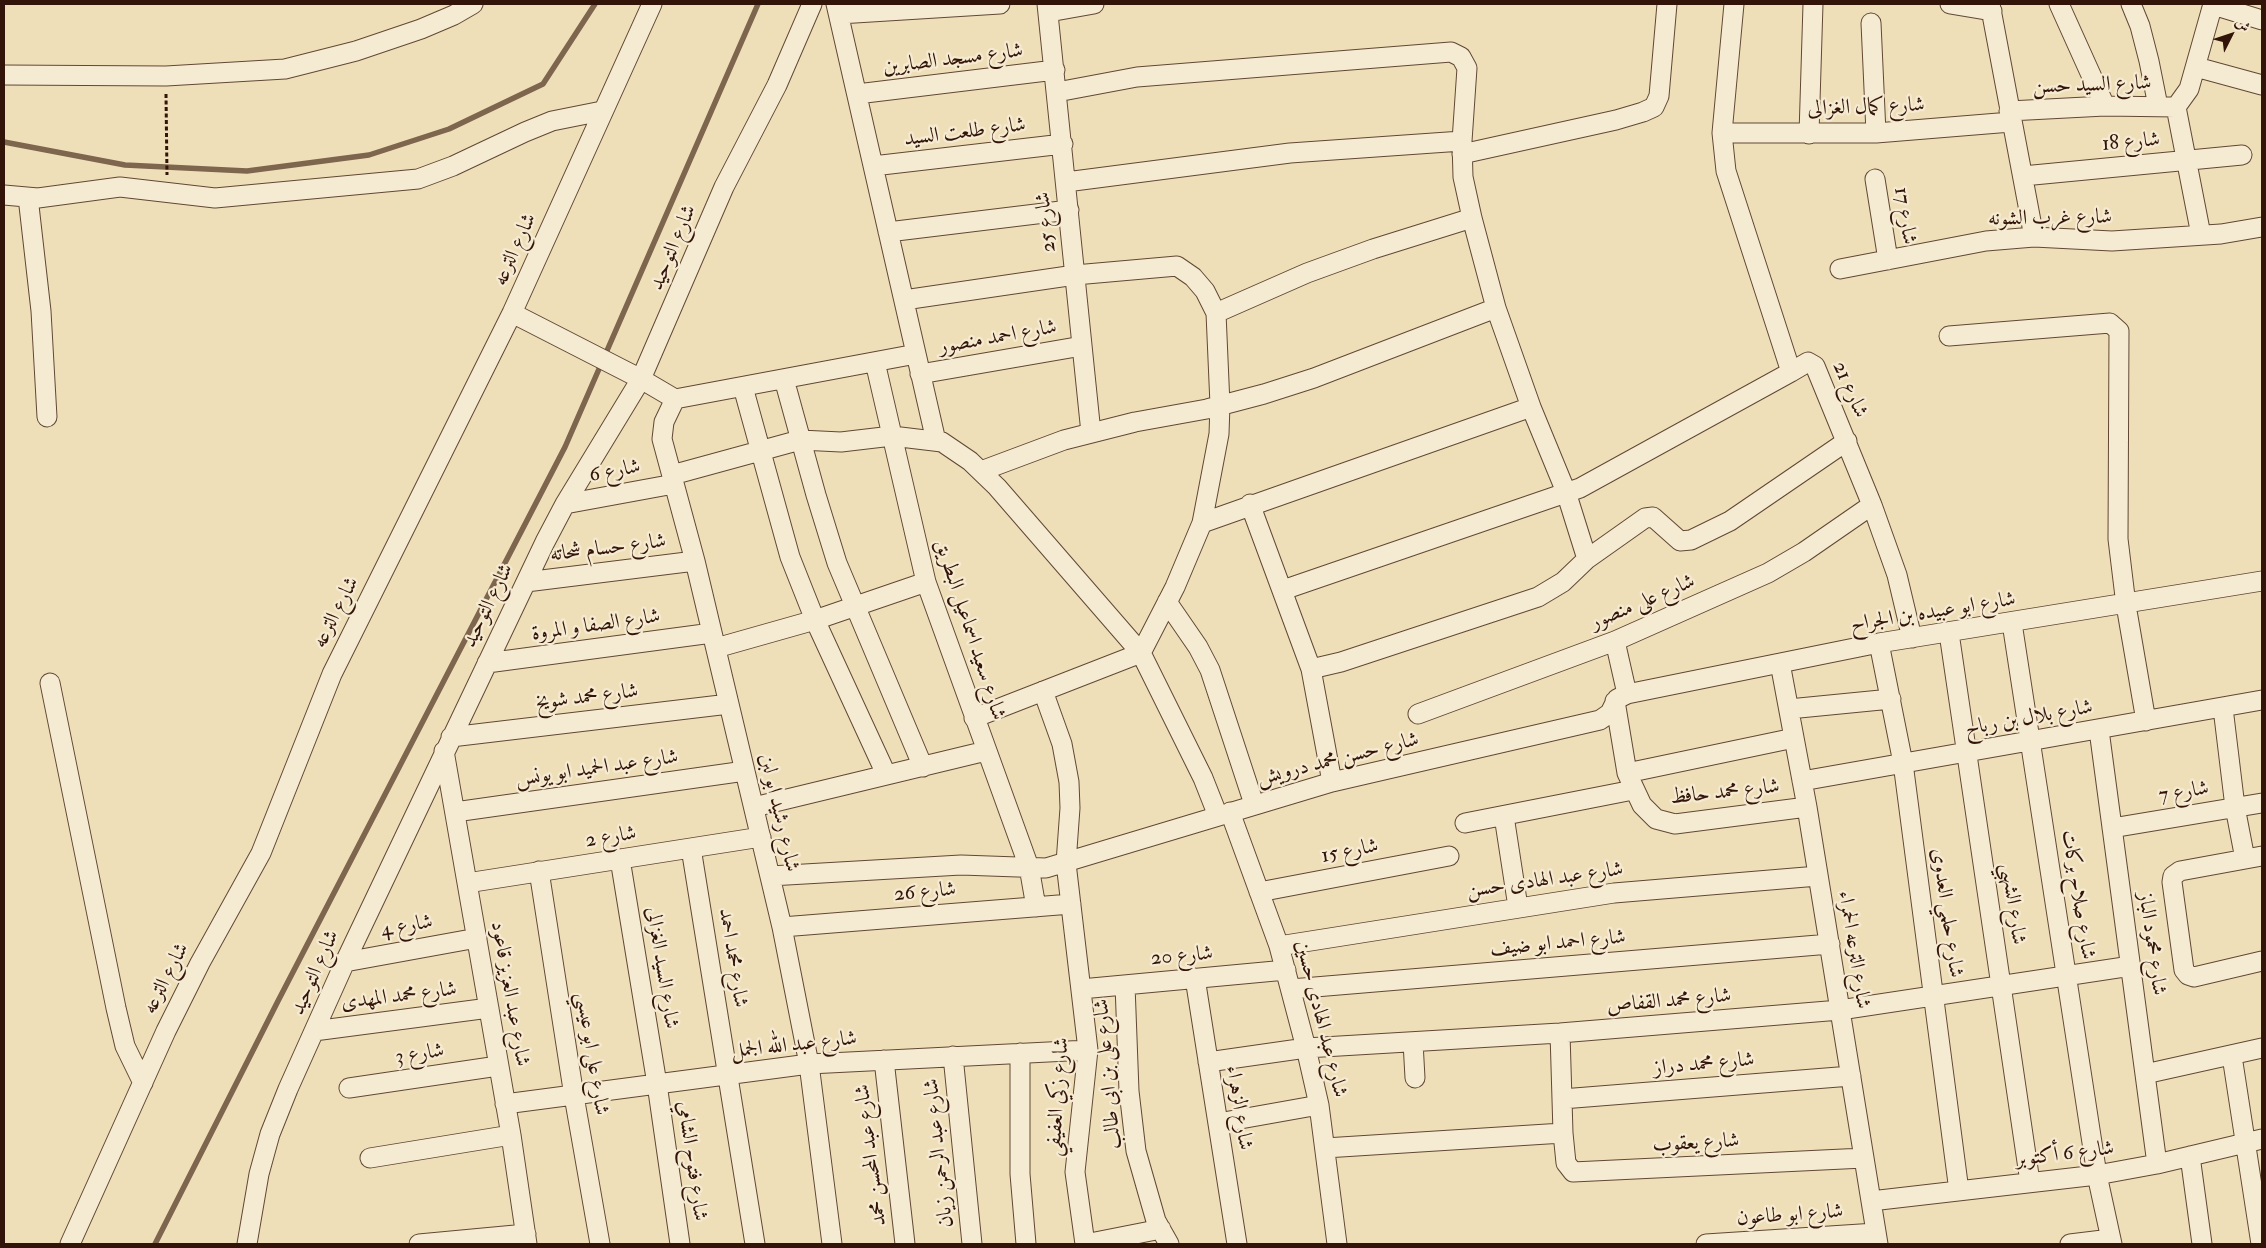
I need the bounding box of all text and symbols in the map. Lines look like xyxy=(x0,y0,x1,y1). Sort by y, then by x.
north arrow xyxy=(2206,10,2256,60)
text: ش xyxy=(2232,14,2254,36)
street label: شارع مسجد الصابرين xyxy=(881,39,1025,81)
street label: شارع السيد حسن xyxy=(2032,71,2152,101)
street label: شارع كمال الغزالى xyxy=(1807,93,1925,123)
street label: شارع طلعت السيد xyxy=(903,113,1027,153)
street label: شارع 18 xyxy=(2101,128,2161,158)
street label: شارع 17 xyxy=(1887,185,1921,247)
street label: شارع 25 xyxy=(1031,191,1063,253)
street label: شارع التوحيد xyxy=(645,202,703,294)
street label: شارع غرب الشونه xyxy=(1988,205,2112,233)
street label: شارع الترعه xyxy=(489,210,543,290)
street label: شارع احمد منصور xyxy=(937,315,1059,361)
street label: شارع 21 xyxy=(1825,358,1873,422)
street label: شارع 6 xyxy=(587,455,643,489)
street label: شارع حسام شحاته xyxy=(549,529,667,569)
street label: شارع سعيد اسماعيل البطريق xyxy=(928,536,1010,724)
street label: شارع التوحيد xyxy=(458,560,520,652)
street label: شارع على منصور xyxy=(1587,570,1699,636)
street label: شارع الترعه xyxy=(308,573,366,653)
street label: شارع ابو عبيده بن الجراح xyxy=(1849,587,2017,639)
street label: شارع الصفا و المروة xyxy=(530,605,662,647)
street label: شارع محمد شويخ xyxy=(534,679,640,717)
street label: شارع بلال بن رباح xyxy=(1963,695,2095,743)
street label: شارع حسن محمد درويش xyxy=(1254,728,1422,792)
street label: شارع عبد الحميد ابو يونس xyxy=(514,745,680,793)
street label: شارع رشيد ابو لبن xyxy=(752,751,804,875)
street label: شارع محمد حافظ xyxy=(1669,775,1781,811)
street label: شارع 7 xyxy=(2157,777,2211,809)
street label: شارع 2 xyxy=(584,822,638,854)
street label: شارع صلاح بركات xyxy=(2054,828,2100,962)
street label: شارع 15 xyxy=(1319,834,1381,870)
street label: شارع حلمي العدوى xyxy=(1924,847,1968,979)
street label: شارع عبد الهادى حسن xyxy=(1465,858,1625,904)
street label: شارع الشهبي xyxy=(1994,862,2030,946)
street label: شارع 26 xyxy=(893,878,957,908)
street label: شارع الترعه الحمراء xyxy=(1831,889,1875,1011)
street label: شارع محمود الباز xyxy=(2131,891,2171,997)
street label: شارع السيد الغزالى xyxy=(639,905,683,1031)
street label: شارع محمد احمد xyxy=(712,906,752,1010)
street label: شارع 4 xyxy=(379,910,435,944)
street label: شارع عبد العزيز قاعود xyxy=(484,919,534,1069)
street label: شارع احمد ابو ضيف xyxy=(1489,926,1627,962)
street label: شارع التوحيد xyxy=(286,927,346,1019)
street label: شارع عبد الهادى حسين xyxy=(1288,938,1352,1100)
street label: شارع الترعه xyxy=(138,939,196,1019)
street label: شارع 20 xyxy=(1150,942,1214,972)
street label: شارع محمد المهدى xyxy=(340,977,458,1017)
street label: شارع محمد القفاص xyxy=(1606,984,1732,1020)
street label: شارع على ابو عيسي xyxy=(569,991,613,1117)
street label: شارع على بن ابى طالب xyxy=(1090,998,1128,1150)
street label: شارع عبد الله الجمل xyxy=(730,1027,858,1065)
street label: شارع زكي العفيفي xyxy=(1042,1037,1076,1157)
street label: شارع 3 xyxy=(394,1039,446,1071)
street label: شارع محمد دراز xyxy=(1652,1048,1756,1082)
street label: شارع الزهراء xyxy=(1219,1064,1257,1152)
street label: شارع عبد الرحمن زيان xyxy=(920,1077,960,1229)
street label: شارع عبد المحسن محمد xyxy=(851,1083,893,1227)
street label: شارع فتوح الشامي xyxy=(670,1099,712,1223)
street label: شارع يعقوب xyxy=(1652,1129,1740,1159)
street label: شارع 6 أكتوبر xyxy=(2014,1136,2116,1174)
street label: شارع ابو طاعون xyxy=(1736,1200,1844,1232)

